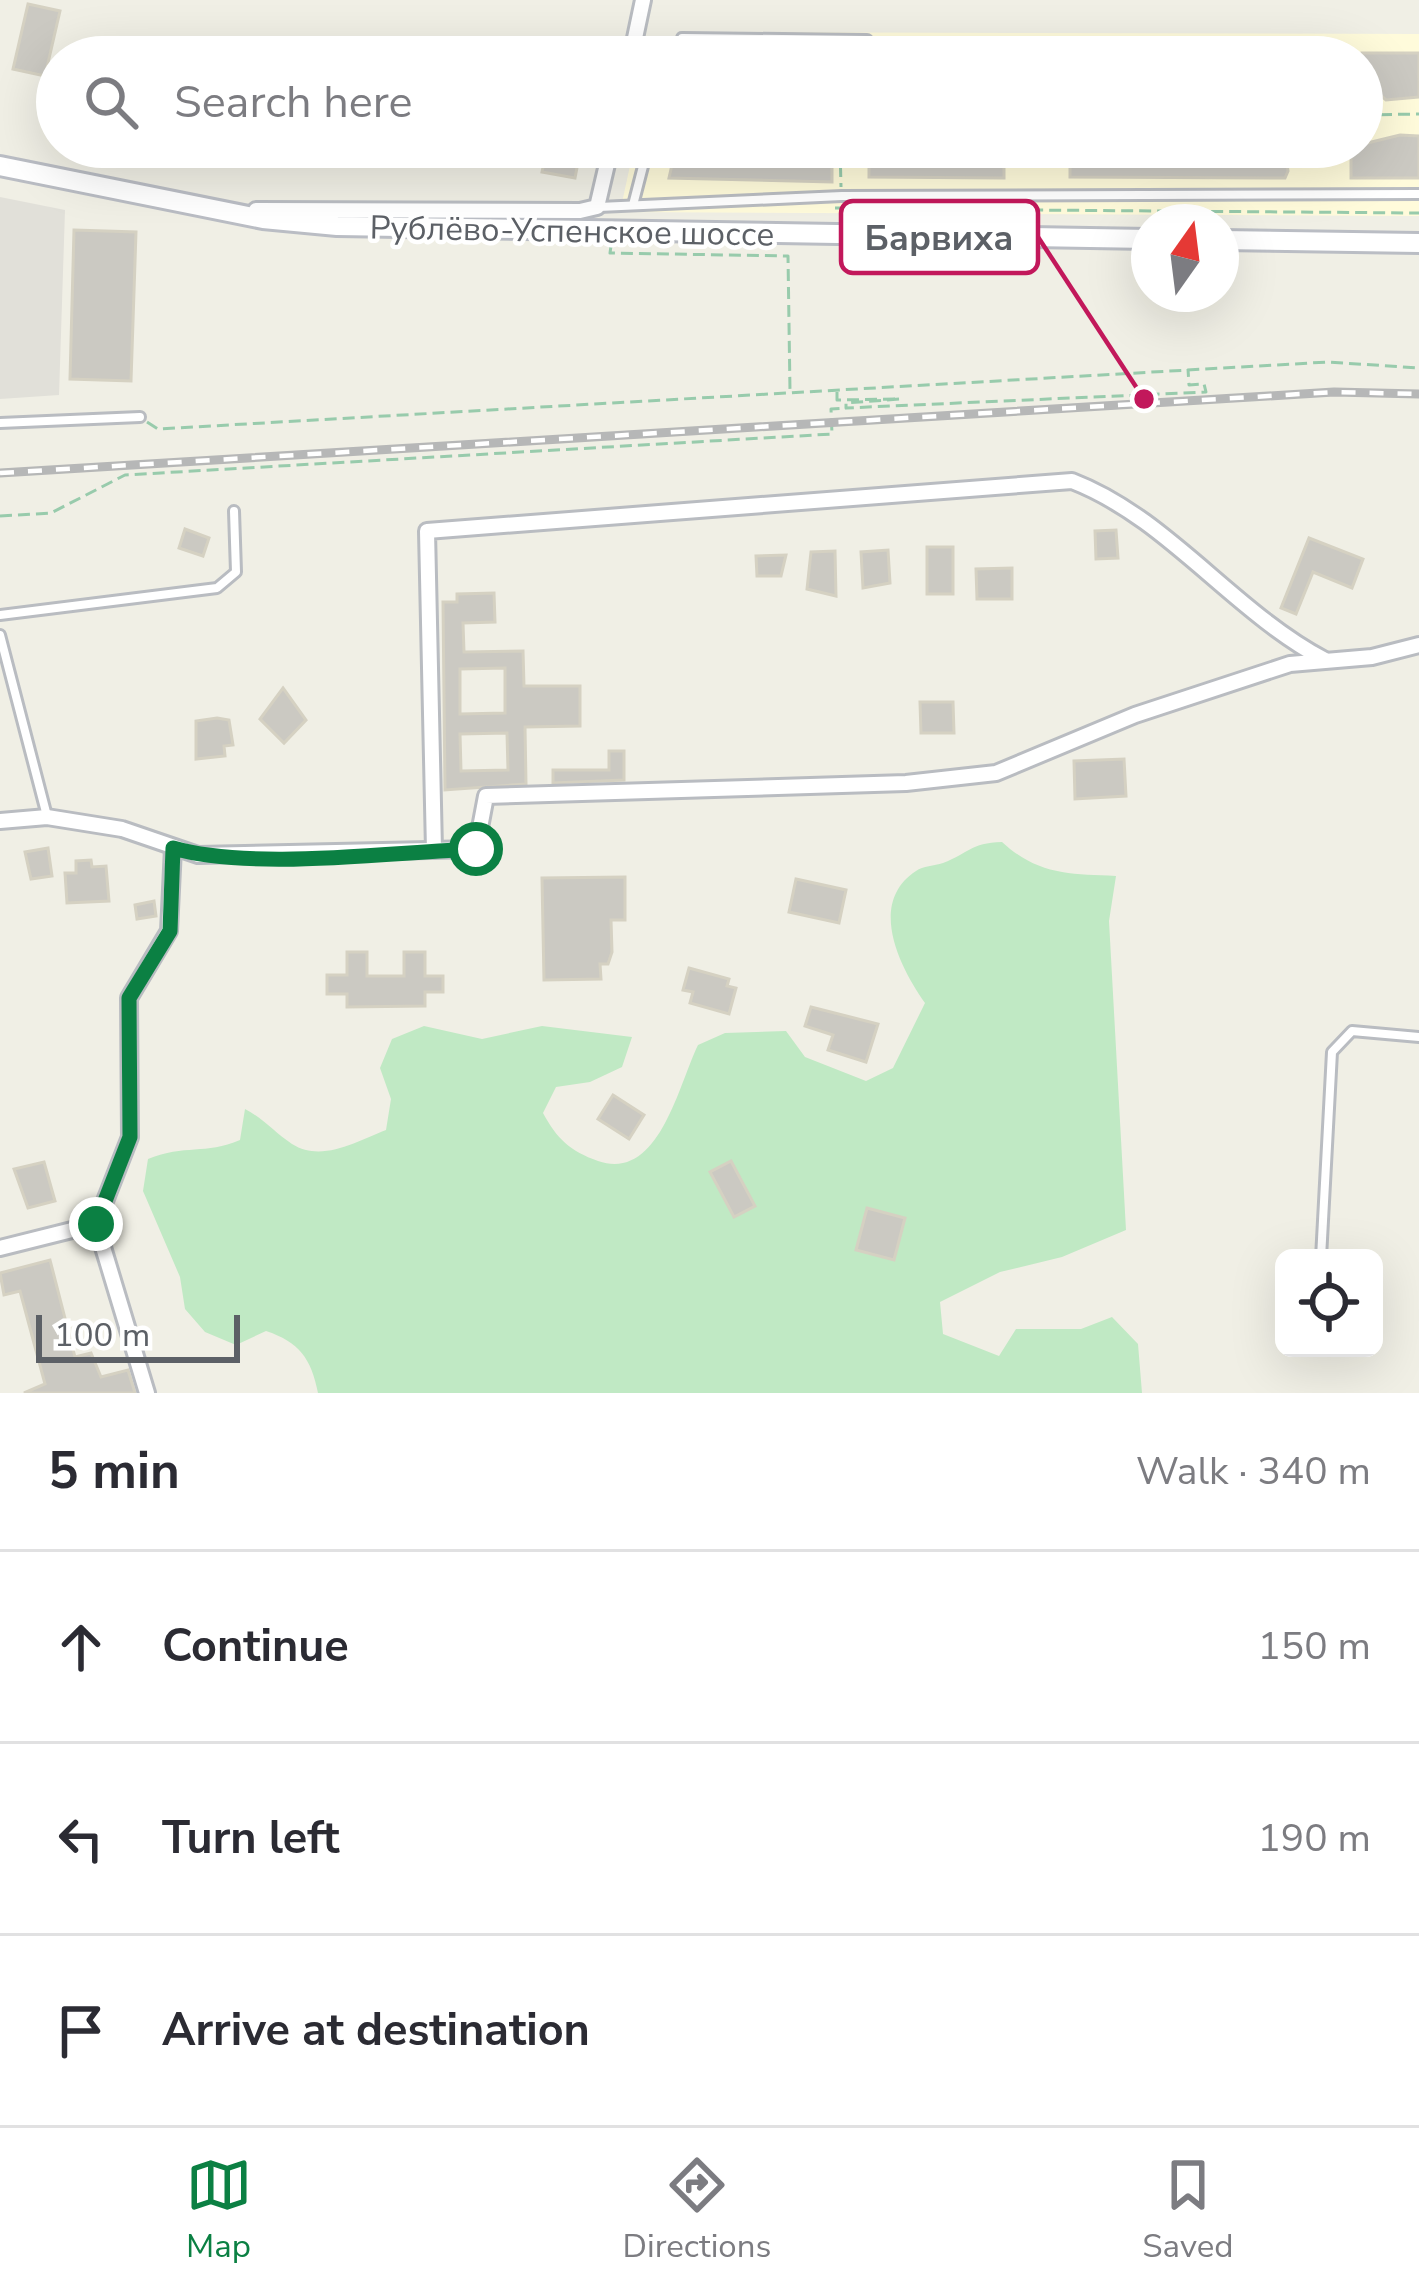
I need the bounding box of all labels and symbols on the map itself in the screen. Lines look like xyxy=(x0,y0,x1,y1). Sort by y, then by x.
callout: Барвиха xyxy=(841,201,1038,273)
north arrow xyxy=(1131,204,1239,312)
street label: Рублёво-Успенское шоссе xyxy=(369,205,775,258)
text: Барвиха xyxy=(865,214,1013,263)
route start xyxy=(449,822,503,876)
route end xyxy=(69,1197,123,1251)
scale bar xyxy=(36,1309,240,1362)

